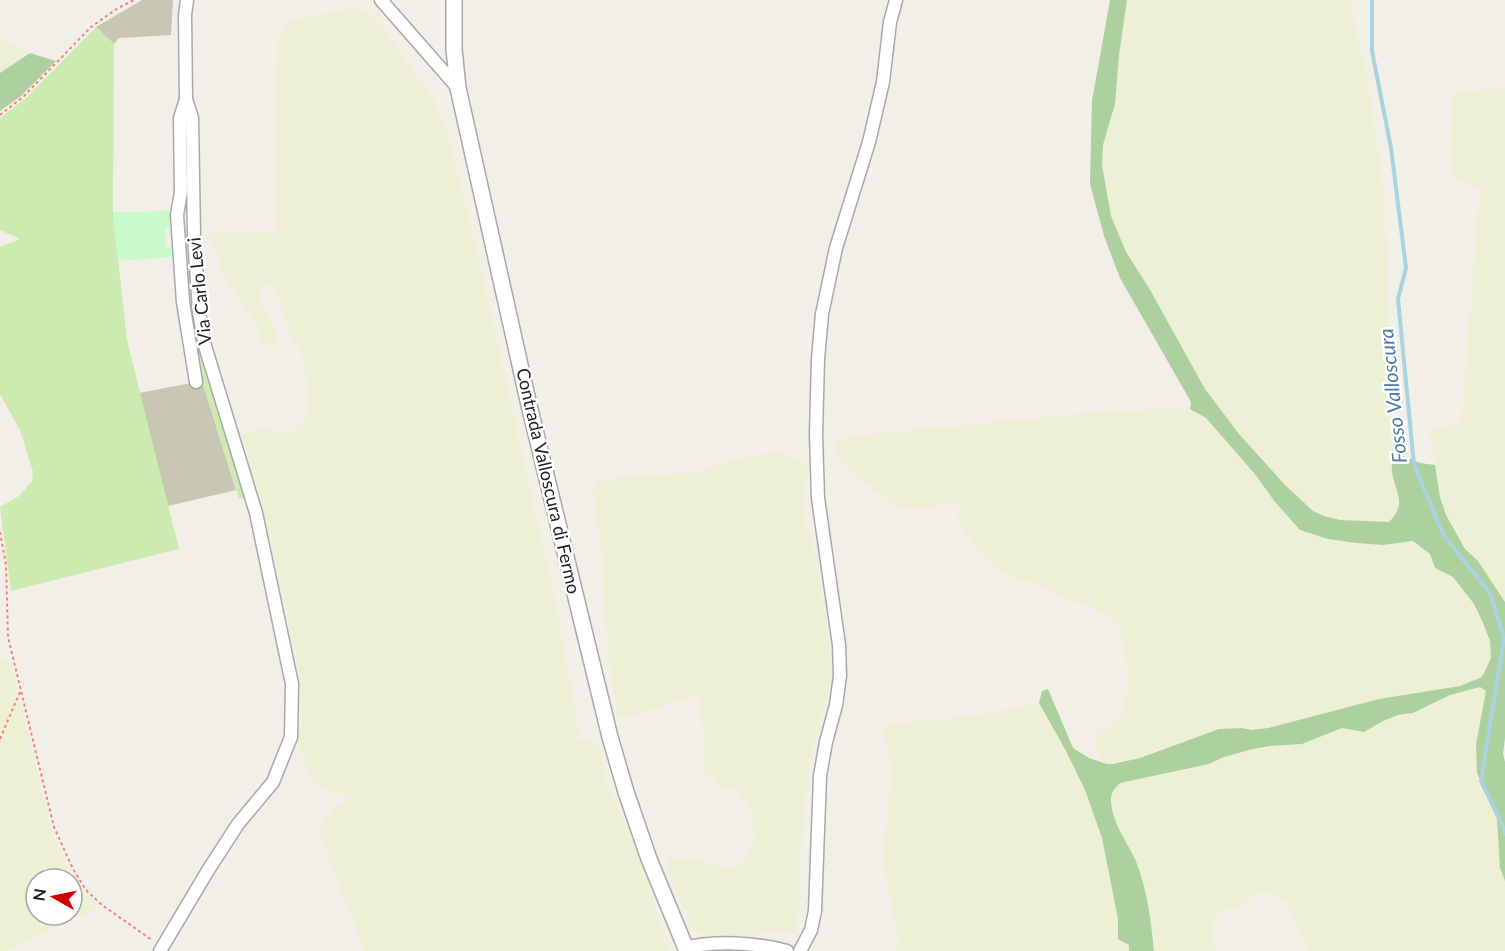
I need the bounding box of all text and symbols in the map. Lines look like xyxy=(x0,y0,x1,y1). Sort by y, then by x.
street label: Via Carlo Levi xyxy=(182,236,216,346)
water label: Fosso Valloscura xyxy=(1373,327,1411,465)
street label: Contrada Valloscura di Fermo xyxy=(512,366,586,596)
north arrow xyxy=(24,867,84,927)
text: N xyxy=(28,887,49,902)

